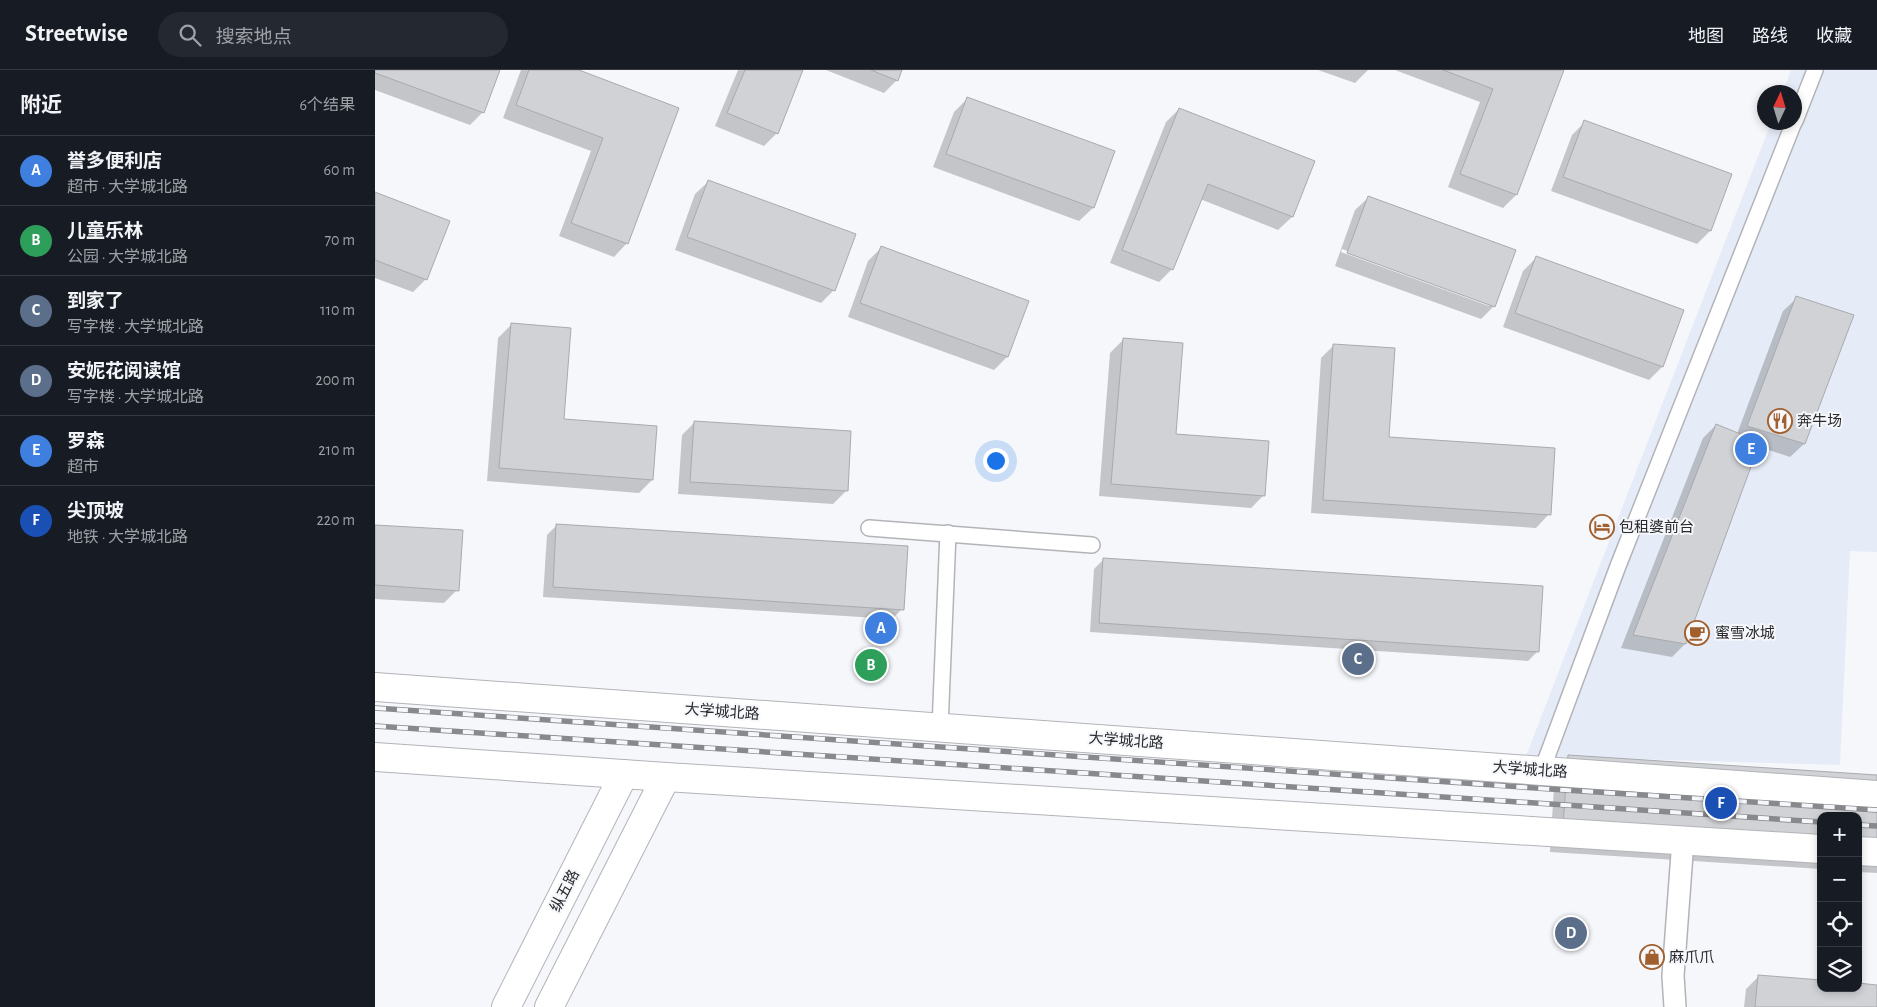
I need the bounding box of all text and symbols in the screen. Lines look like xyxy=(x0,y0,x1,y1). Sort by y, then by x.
search box xyxy=(158,12,508,57)
icon: search xyxy=(176,21,204,49)
text: Streetwise xyxy=(25,22,128,46)
text: 搜索地点 xyxy=(216,28,292,47)
text: 地图 xyxy=(1688,28,1724,46)
text: 路线 xyxy=(1752,28,1788,46)
text: 收藏 xyxy=(1816,28,1852,46)
north arrow xyxy=(1757,85,1802,130)
text: 附近 xyxy=(20,95,62,116)
text: 6个结果 xyxy=(299,97,355,113)
text: 誉多便利店 xyxy=(67,152,162,171)
text: A xyxy=(31,162,41,178)
text: 60 m xyxy=(324,162,355,178)
text: 超市 · 大学城北路 xyxy=(67,179,188,195)
text: 儿童乐林 xyxy=(67,222,143,241)
text: B xyxy=(31,232,41,248)
text: 70 m xyxy=(324,232,355,248)
text: 公园 · 大学城北路 xyxy=(67,249,188,265)
text: 到家了 xyxy=(67,292,124,311)
text: C xyxy=(32,302,40,318)
text: 110 m xyxy=(320,302,355,318)
text: 写字楼 · 大学城北路 xyxy=(67,319,204,335)
text: 安妮花阅读馆 xyxy=(67,362,181,381)
text: D xyxy=(31,372,41,388)
text: 200 m xyxy=(315,372,355,388)
text: 写字楼 · 大学城北路 xyxy=(67,389,204,405)
restaurant icon: 奔牛场 xyxy=(1767,408,1793,434)
place label: 奔牛场 xyxy=(1797,413,1842,429)
pin: E xyxy=(1735,430,1767,468)
text: 罗森 xyxy=(67,432,105,451)
text: E xyxy=(32,442,40,458)
text: 210 m xyxy=(318,442,355,458)
your location xyxy=(983,448,1009,474)
text: 超市 xyxy=(67,459,99,475)
text: 尖顶坡 xyxy=(67,502,124,521)
text: F xyxy=(32,512,40,528)
text: 220 m xyxy=(317,512,355,528)
hotel icon: 包租婆前台 xyxy=(1589,514,1615,540)
place label: 包租婆前台 xyxy=(1619,519,1694,535)
text: 地铁 · 大学城北路 xyxy=(67,529,188,545)
pin: A xyxy=(865,609,897,647)
cafe icon: 蜜雪冰城 xyxy=(1684,620,1710,646)
place label: 蜜雪冰城 xyxy=(1715,625,1775,641)
pin: C xyxy=(1342,640,1374,678)
pin: B xyxy=(855,646,887,684)
street label: 大学城北路 xyxy=(684,700,760,722)
street label: 大学城北路 xyxy=(1088,729,1164,751)
street label: 大学城北路 xyxy=(1492,758,1568,780)
pin: F xyxy=(1705,784,1737,822)
map controls xyxy=(1817,812,1862,992)
button: + xyxy=(1817,812,1862,857)
button: − xyxy=(1817,857,1862,902)
street label: 纵五路 xyxy=(546,867,582,914)
button: locate xyxy=(1817,902,1862,947)
pin: D xyxy=(1555,914,1587,952)
shop icon: 麻爪爪 xyxy=(1639,944,1665,970)
button: layers xyxy=(1817,947,1862,992)
place label: 麻爪爪 xyxy=(1669,949,1714,965)

